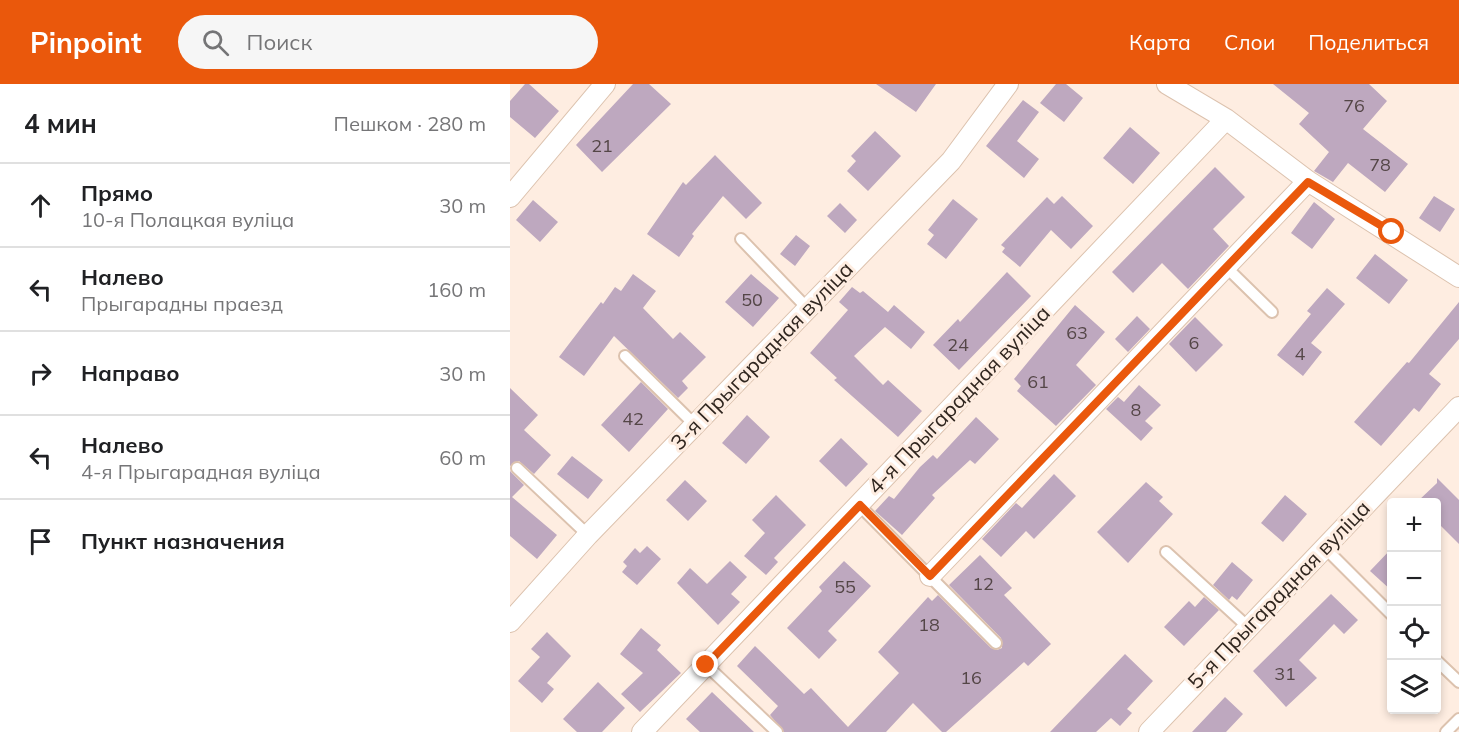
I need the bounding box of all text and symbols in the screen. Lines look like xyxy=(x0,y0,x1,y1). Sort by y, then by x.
search box xyxy=(178,15,598,69)
text: Pinpoint xyxy=(30,25,142,60)
icon: search xyxy=(199,26,232,59)
text: Поиск xyxy=(247,28,312,56)
text: Карта xyxy=(1129,29,1191,55)
text: Слои xyxy=(1224,29,1275,55)
text: Поделиться xyxy=(1308,29,1429,55)
house number: 76 xyxy=(1343,94,1365,117)
text: 4 мин xyxy=(24,107,97,140)
text: Пешком · 280 m xyxy=(334,111,486,136)
house number: 21 xyxy=(591,134,613,157)
house number: 78 xyxy=(1369,153,1391,176)
text: Прямо xyxy=(81,179,153,207)
icon: ahead xyxy=(24,189,57,222)
text: 30 m xyxy=(439,193,486,218)
text: 10-я Полацкая вуліца xyxy=(81,207,294,232)
route start xyxy=(1378,218,1404,244)
street label: 3-я Прыгарадная вуліца xyxy=(665,256,858,455)
text: Налево xyxy=(81,263,164,291)
icon: left xyxy=(24,273,57,306)
text: 160 m xyxy=(427,277,486,302)
house number: 50 xyxy=(741,288,763,311)
text: Прыгарадны праезд xyxy=(81,291,283,316)
street label: 4-я Прыгарадная вуліца xyxy=(862,300,1055,499)
house number: 63 xyxy=(1066,321,1088,344)
house number: 6 xyxy=(1189,331,1199,354)
house number: 24 xyxy=(947,333,969,356)
house number: 4 xyxy=(1295,342,1306,365)
icon: right xyxy=(24,357,57,390)
text: Направо xyxy=(81,359,179,387)
text: 30 m xyxy=(439,361,486,386)
house number: 61 xyxy=(1027,370,1049,393)
house number: 8 xyxy=(1131,398,1141,421)
house number: 42 xyxy=(622,407,644,430)
text: Налево xyxy=(81,431,164,459)
icon: left xyxy=(24,441,57,474)
text: 60 m xyxy=(439,445,486,470)
text: 4-я Прыгарадная вуліца xyxy=(81,459,321,484)
street label: 5-я Прыгарадная вуліца xyxy=(1182,495,1375,694)
map controls xyxy=(1387,498,1441,714)
button: + xyxy=(1387,498,1441,552)
icon: arrive xyxy=(24,525,57,558)
text: Пункт назначения xyxy=(81,527,285,555)
button: − xyxy=(1387,552,1441,606)
house number: 12 xyxy=(972,572,994,595)
house number: 55 xyxy=(834,575,856,598)
button: locate xyxy=(1387,606,1441,660)
house number: 18 xyxy=(918,613,940,636)
route end xyxy=(692,651,718,677)
button: layers xyxy=(1387,660,1441,714)
house number: 31 xyxy=(1274,662,1296,685)
house number: 16 xyxy=(960,666,982,689)

